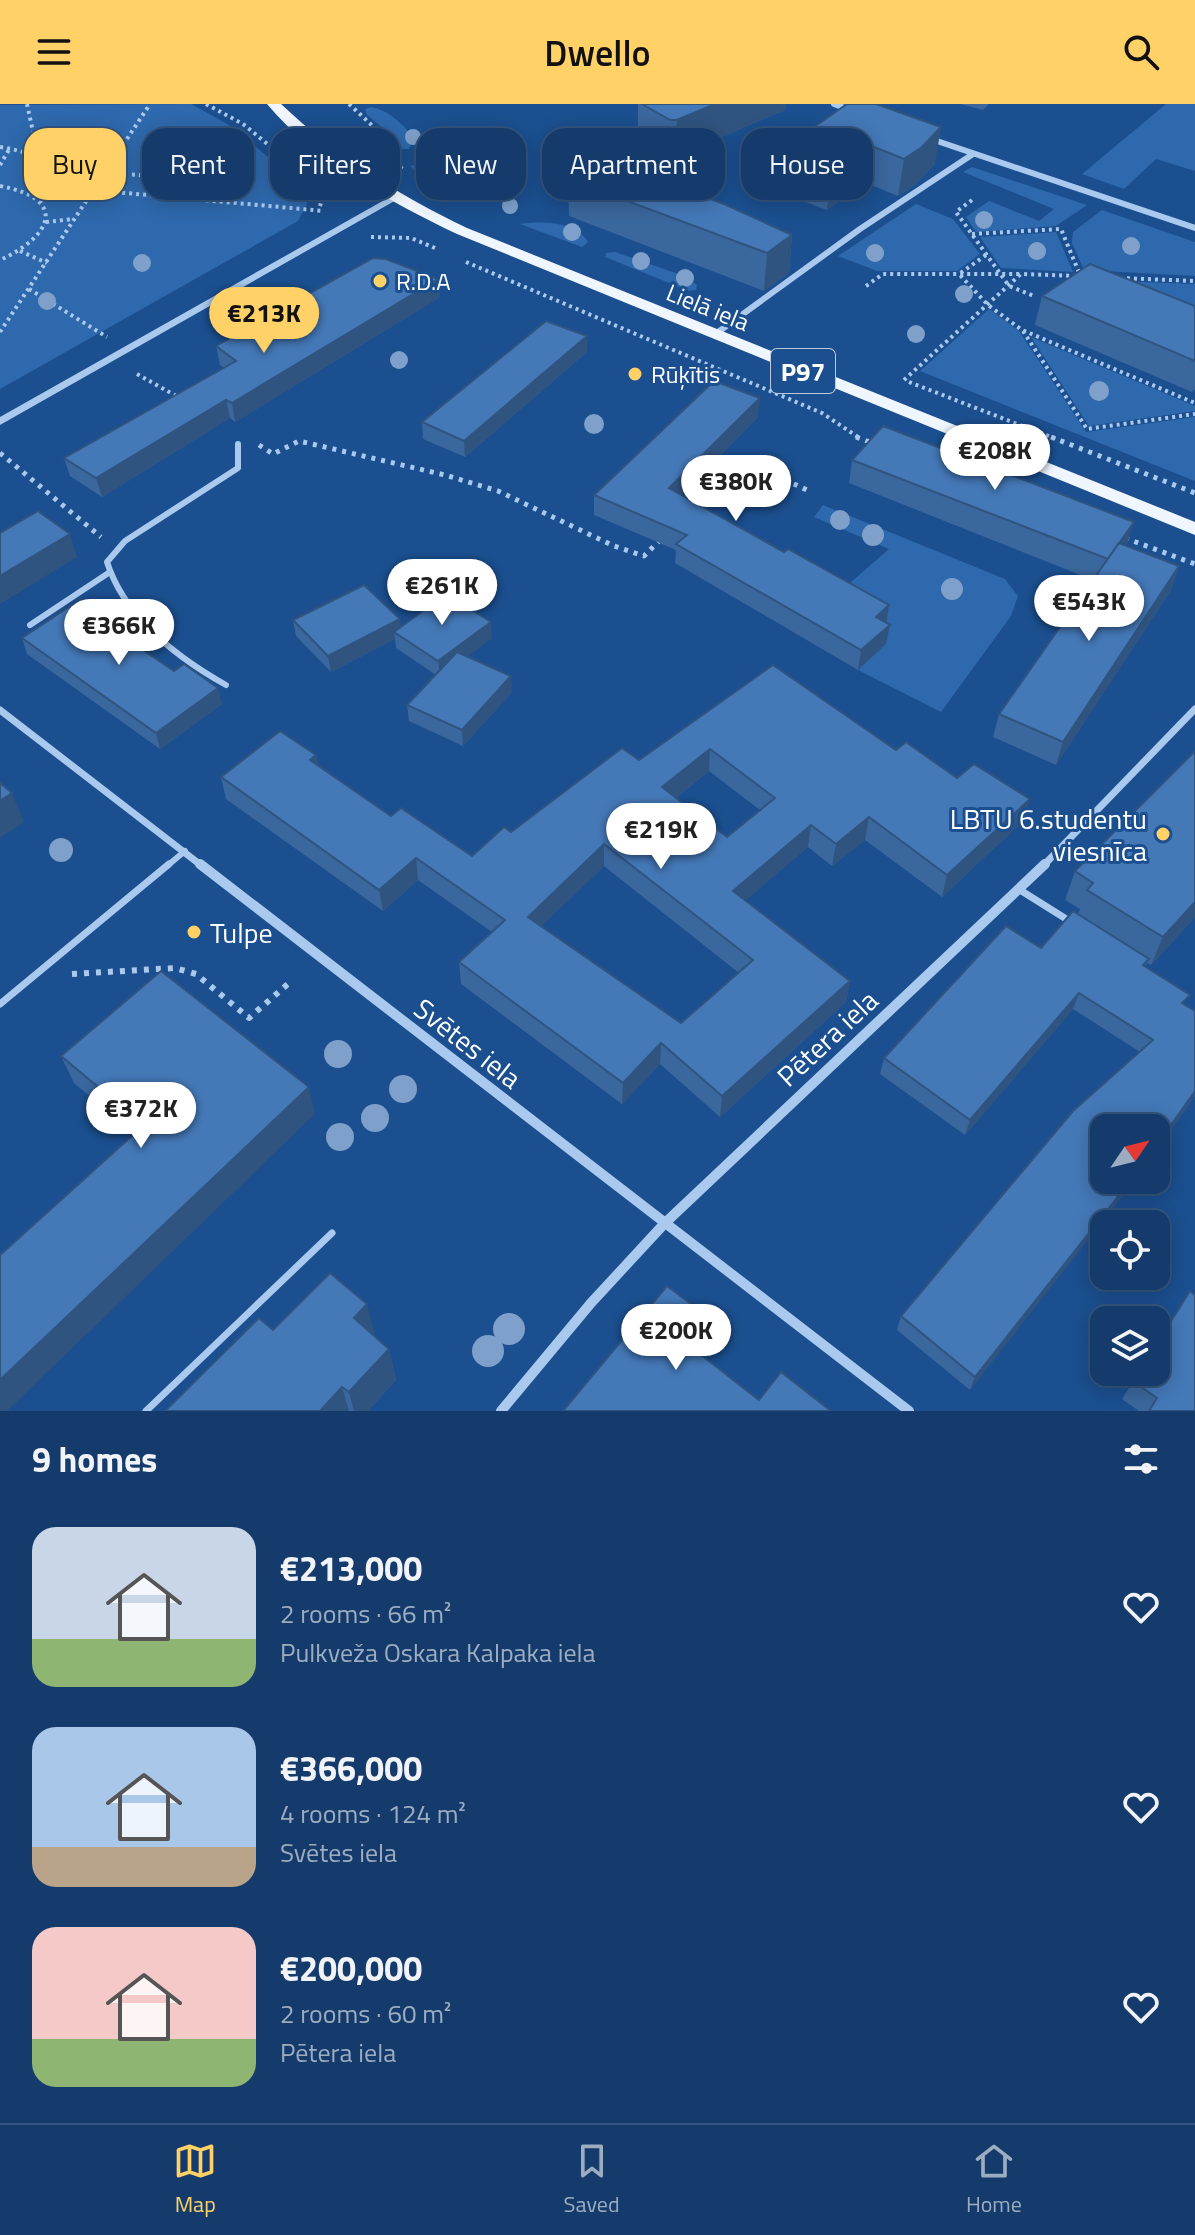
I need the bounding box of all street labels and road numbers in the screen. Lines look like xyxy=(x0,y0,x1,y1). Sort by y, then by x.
street label: Lielā iela xyxy=(661,274,755,340)
road number: P97 xyxy=(771,349,835,393)
street label: Pētera iela xyxy=(767,980,887,1096)
street label: Svētes iela xyxy=(405,987,531,1099)

